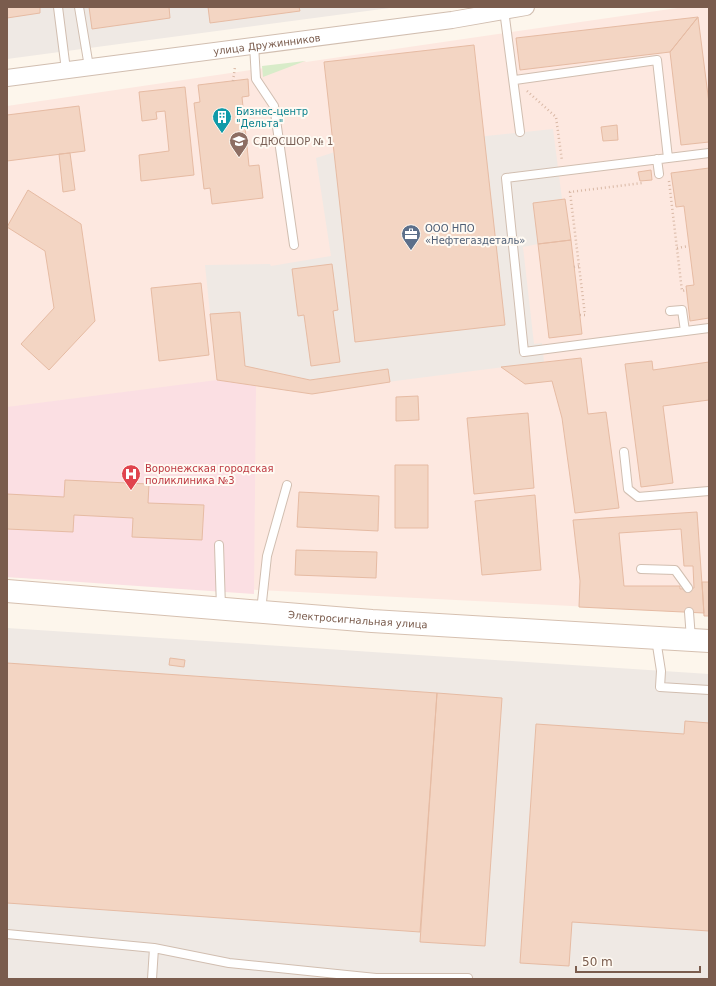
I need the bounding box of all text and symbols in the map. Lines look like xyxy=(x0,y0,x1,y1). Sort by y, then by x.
street label: улица Дружинников xyxy=(212,32,321,57)
building icon: Бизнес-центр "Дельта" xyxy=(211,106,233,134)
place label: Бизнес-центр "Дельта" xyxy=(236,106,308,129)
school or university icon: СДЮСШОР № 1 xyxy=(228,130,250,158)
place label: СДЮСШОР № 1 xyxy=(253,136,333,147)
office icon: ООО НПО «Нефтегаздеталь» xyxy=(400,223,422,251)
place label: ООО НПО «Нефтегаздеталь» xyxy=(425,223,525,246)
hospital icon: Воронежская городская поликлиника №3 xyxy=(120,463,142,491)
place label: Воронежская городская поликлиника №3 xyxy=(145,463,273,486)
street label: Электросигнальная улица xyxy=(288,609,428,630)
scale bar xyxy=(576,948,700,974)
text: 50 m xyxy=(582,955,613,969)

